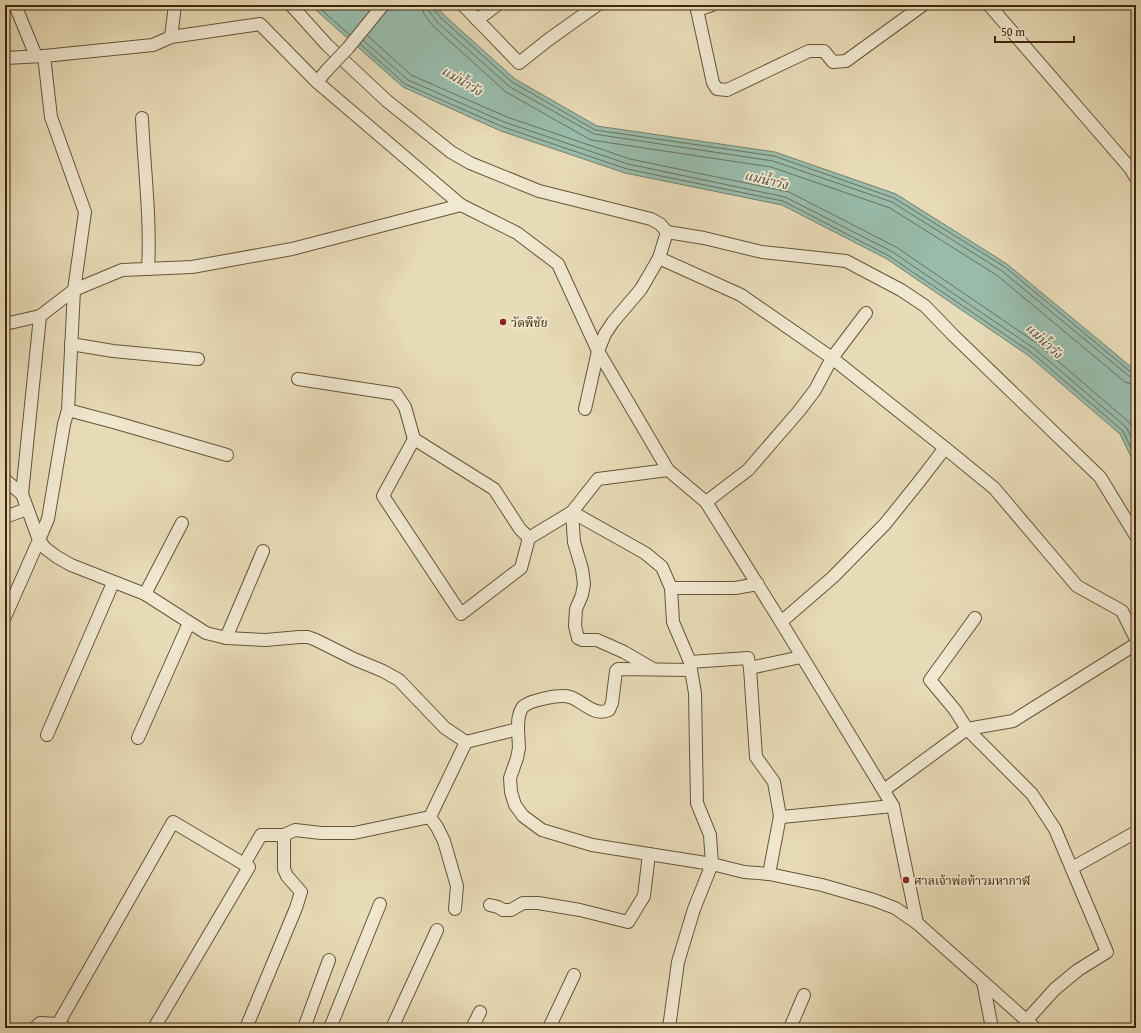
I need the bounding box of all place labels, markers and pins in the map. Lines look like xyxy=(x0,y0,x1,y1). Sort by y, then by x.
place label: วัดพิชัย xyxy=(511,314,548,331)
marker: วัดพิชัย xyxy=(498,317,508,327)
place label: ศาลเจ้าพ่อท้าวมหากาฬ xyxy=(914,872,1031,889)
marker: ศาลเจ้าพ่อท้าวมหากาฬ xyxy=(901,875,911,885)

